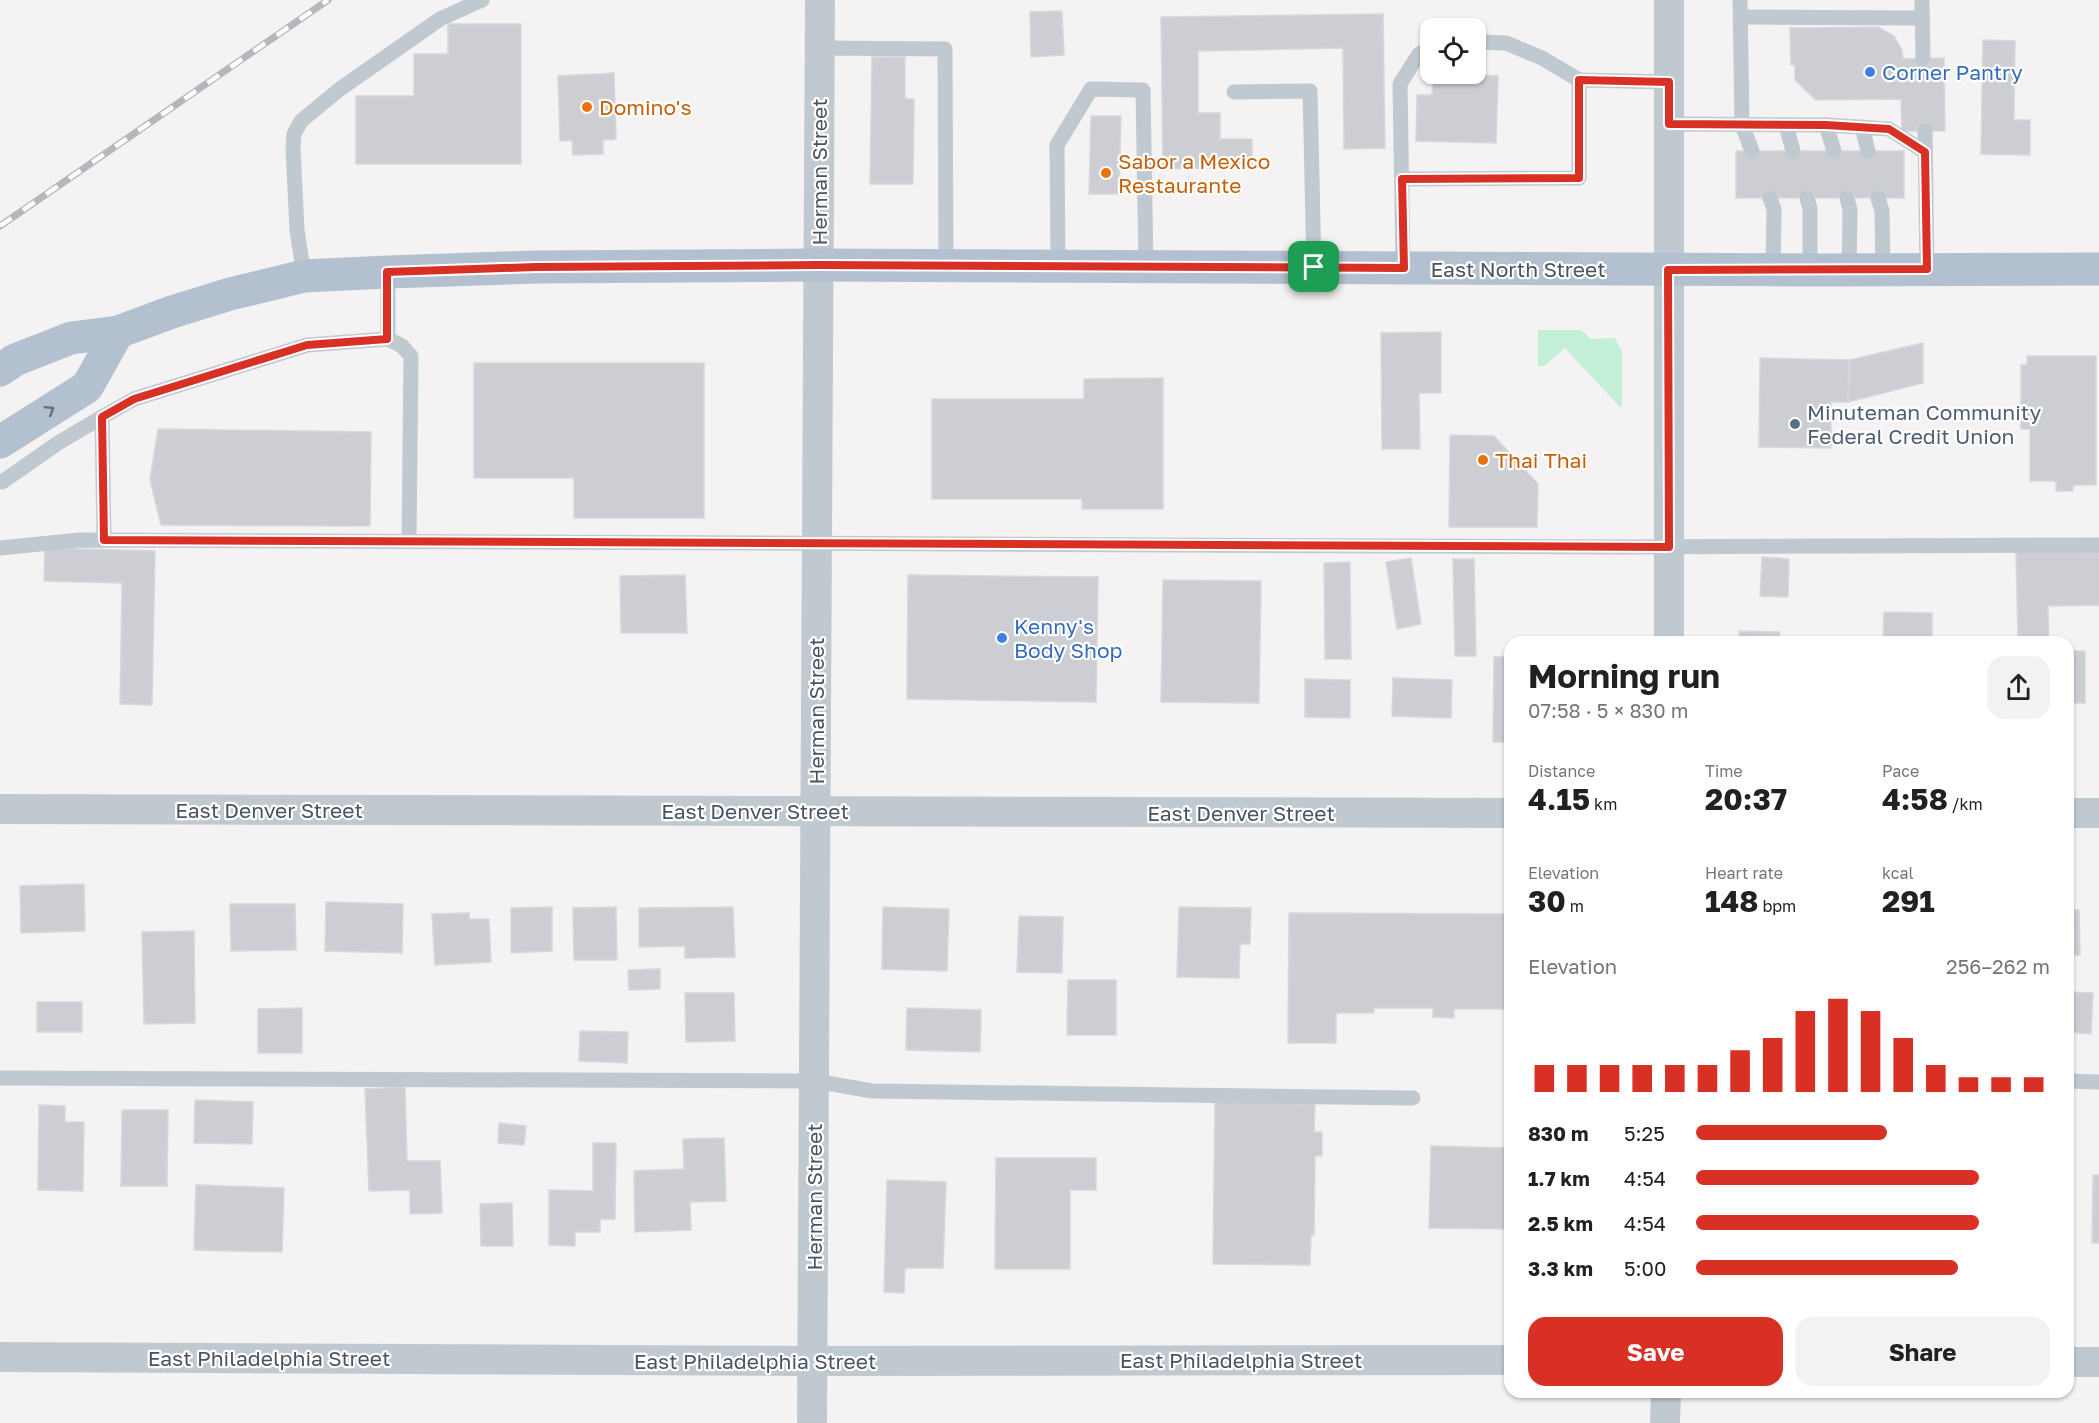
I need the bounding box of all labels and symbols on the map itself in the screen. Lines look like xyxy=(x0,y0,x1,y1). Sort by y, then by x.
place label: Corner Pantry xyxy=(1882,59,2023,85)
marker: Corner Pantry xyxy=(1863,65,1877,79)
place label: Domino's xyxy=(599,94,692,120)
street label: Herman Street xyxy=(806,98,832,246)
marker: Domino's xyxy=(580,100,594,114)
place label: Sabor a Mexico Restaurante xyxy=(1118,148,1270,198)
marker: Sabor a Mexico Restaurante xyxy=(1099,166,1113,180)
pin xyxy=(1288,241,1339,292)
street label: East North Street xyxy=(1430,256,1606,282)
place label: Minuteman Community Federal Credit Union xyxy=(1807,399,2042,449)
one-way arrow xyxy=(43,407,54,418)
marker: Minuteman Community Federal Credit Union xyxy=(1788,417,1802,431)
place label: Thai Thai xyxy=(1495,447,1587,473)
marker: Thai Thai xyxy=(1476,453,1490,467)
place label: Kenny's Body Shop xyxy=(1014,613,1122,663)
marker: Kenny's Body Shop xyxy=(995,631,1009,645)
street label: Herman Street xyxy=(803,637,829,785)
street label: East Denver Street xyxy=(175,797,363,823)
street label: East Denver Street xyxy=(661,798,849,824)
street label: East Denver Street xyxy=(1147,800,1335,826)
street label: Herman Street xyxy=(801,1123,827,1271)
street label: East Philadelphia Street xyxy=(148,1345,390,1371)
street label: East Philadelphia Street xyxy=(1120,1347,1362,1373)
street label: East Philadelphia Street xyxy=(634,1348,876,1374)

